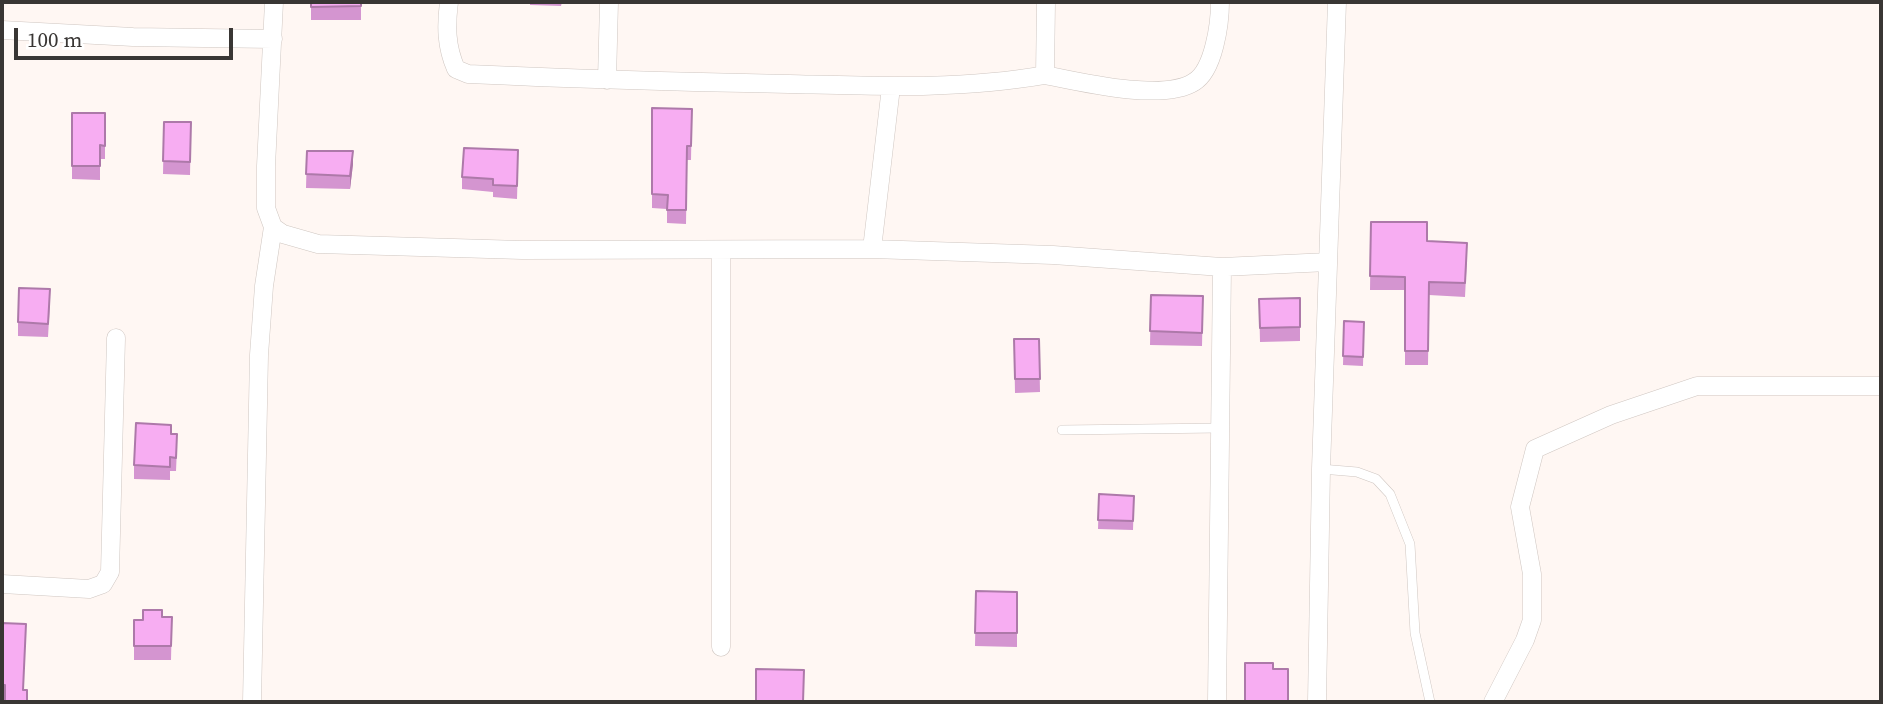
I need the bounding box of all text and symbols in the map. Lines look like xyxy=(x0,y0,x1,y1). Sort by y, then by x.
scale bar xyxy=(18,14,236,58)
text: 100 m xyxy=(27,25,82,54)

